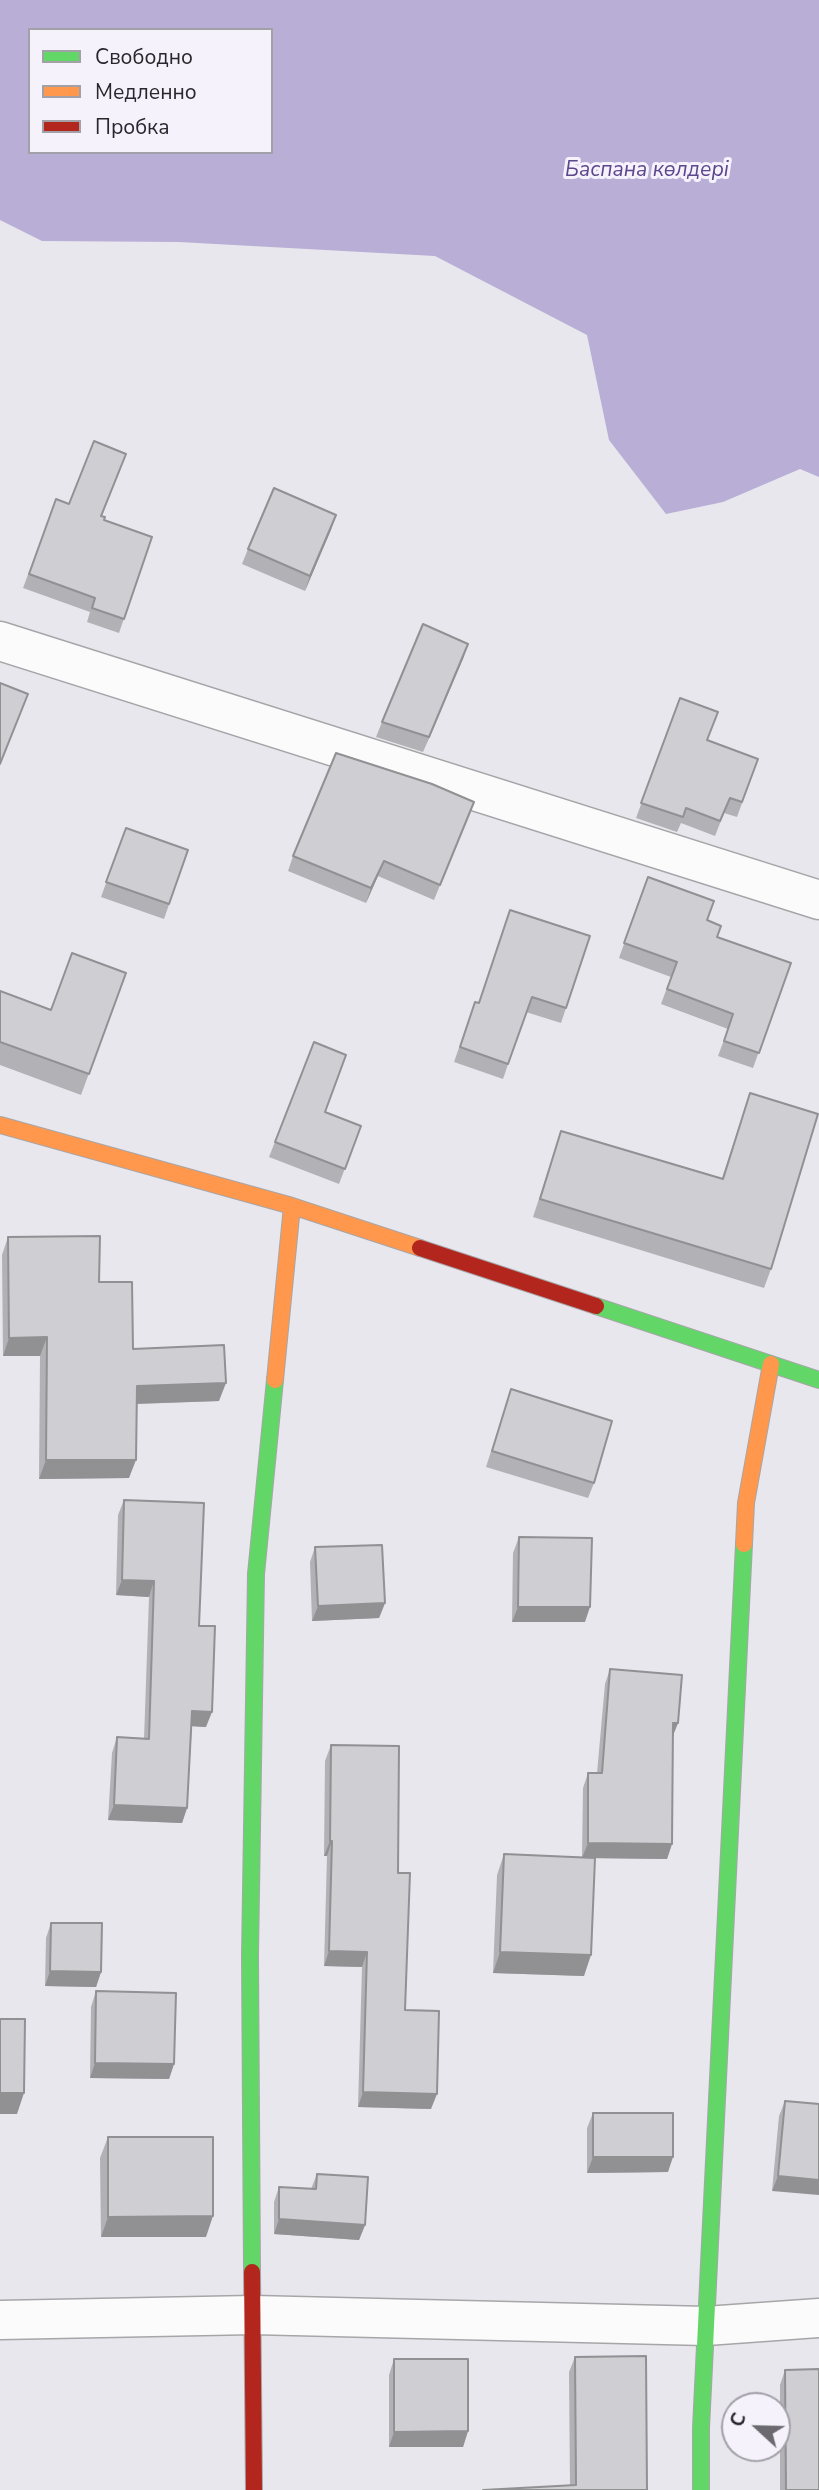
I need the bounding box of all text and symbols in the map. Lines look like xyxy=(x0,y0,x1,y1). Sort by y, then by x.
legend xyxy=(28,28,273,154)
text: Свободно xyxy=(95,43,193,71)
text: Медленно xyxy=(95,78,197,106)
text: Пробка xyxy=(95,113,169,141)
water label: Баспана көлдері xyxy=(565,158,729,184)
north arrow xyxy=(721,2392,791,2462)
text: С xyxy=(724,2409,753,2431)

